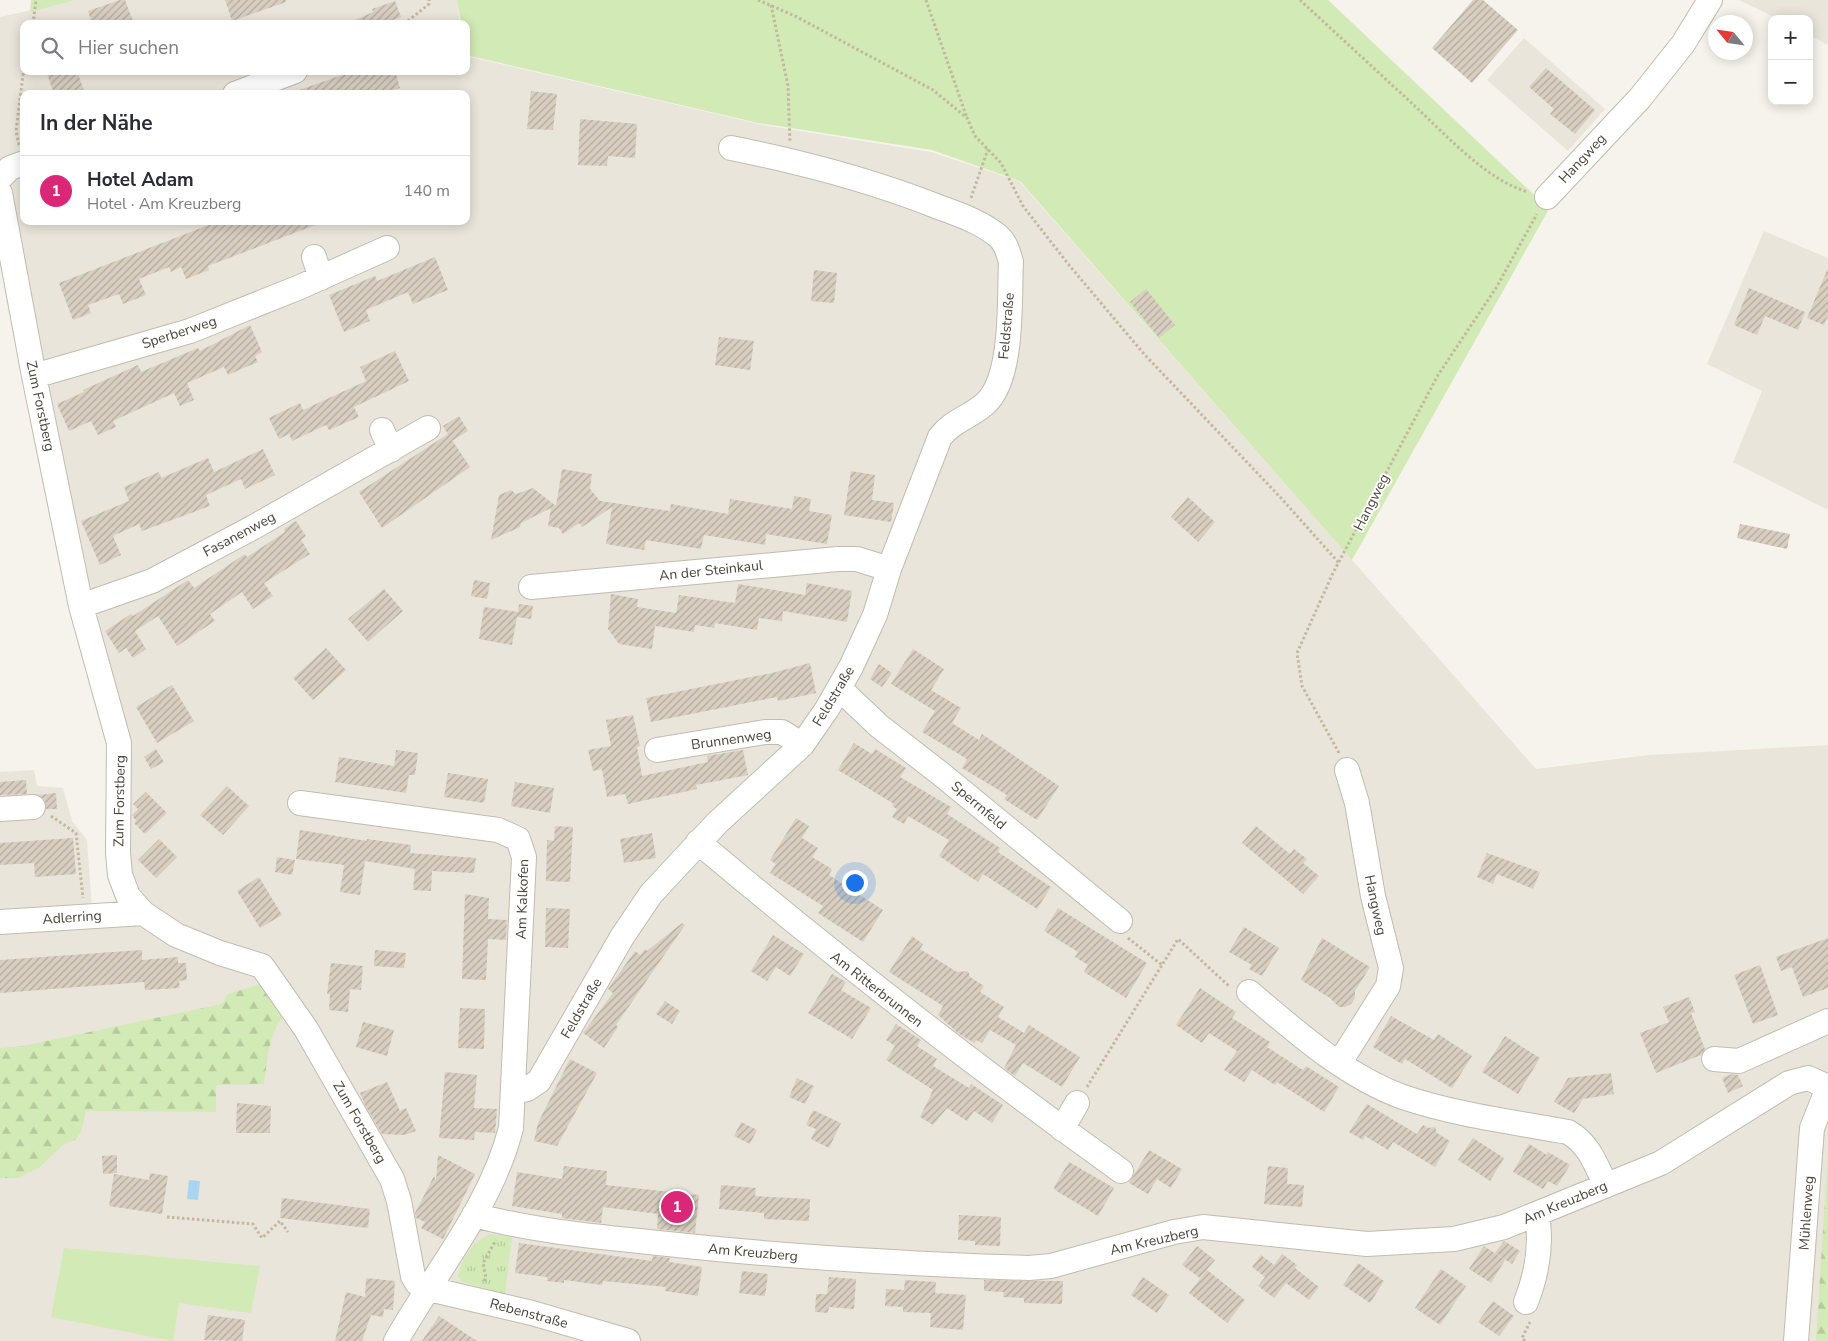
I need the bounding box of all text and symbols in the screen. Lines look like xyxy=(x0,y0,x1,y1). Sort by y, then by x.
north arrow xyxy=(1708,15,1753,60)
map controls xyxy=(1768,15,1813,105)
button: + xyxy=(1768,15,1813,60)
search box xyxy=(20,20,470,75)
icon: search xyxy=(38,34,66,62)
text: Hier suchen xyxy=(78,35,179,61)
button: − xyxy=(1768,60,1813,105)
text: In der Nähe xyxy=(40,109,153,137)
street label: Hangweg xyxy=(1554,129,1610,187)
text: Hotel Adam xyxy=(87,167,194,193)
text: 1 xyxy=(51,180,61,202)
text: 140 m xyxy=(403,180,450,202)
text: Hotel · Am Kreuzberg xyxy=(87,193,241,215)
street label: Feldstraße xyxy=(994,292,1019,360)
street label: Sperberweg xyxy=(139,311,219,354)
street label: Zum Forstberg xyxy=(22,359,59,453)
street label: Hangweg xyxy=(1349,470,1394,534)
street label: Fasanenweg xyxy=(200,507,279,562)
street label: An der Steinkaul xyxy=(658,556,765,585)
street label: Feldstraße xyxy=(808,663,859,730)
street label: Brunnenweg xyxy=(690,724,772,755)
street label: Zum Forstberg xyxy=(109,755,130,847)
street label: Sperrnfeld xyxy=(947,777,1010,834)
street label: Am Kalkofen xyxy=(512,858,533,940)
your location xyxy=(842,870,868,896)
street label: Hangweg xyxy=(1360,873,1391,937)
street label: Adlerring xyxy=(42,906,102,929)
street label: Am Ritterbrunnen xyxy=(826,947,927,1032)
street label: Feldstraße xyxy=(556,974,606,1042)
street label: Zum Forstberg xyxy=(328,1078,391,1167)
street label: Mühlenweg xyxy=(1794,1175,1819,1251)
street label: Am Kreuzberg xyxy=(1520,1176,1610,1229)
pin: 1 xyxy=(661,1188,693,1226)
street label: Am Kreuzberg xyxy=(1108,1221,1200,1260)
street label: Am Kreuzberg xyxy=(707,1239,799,1266)
street label: Rebenstraße xyxy=(488,1294,570,1333)

